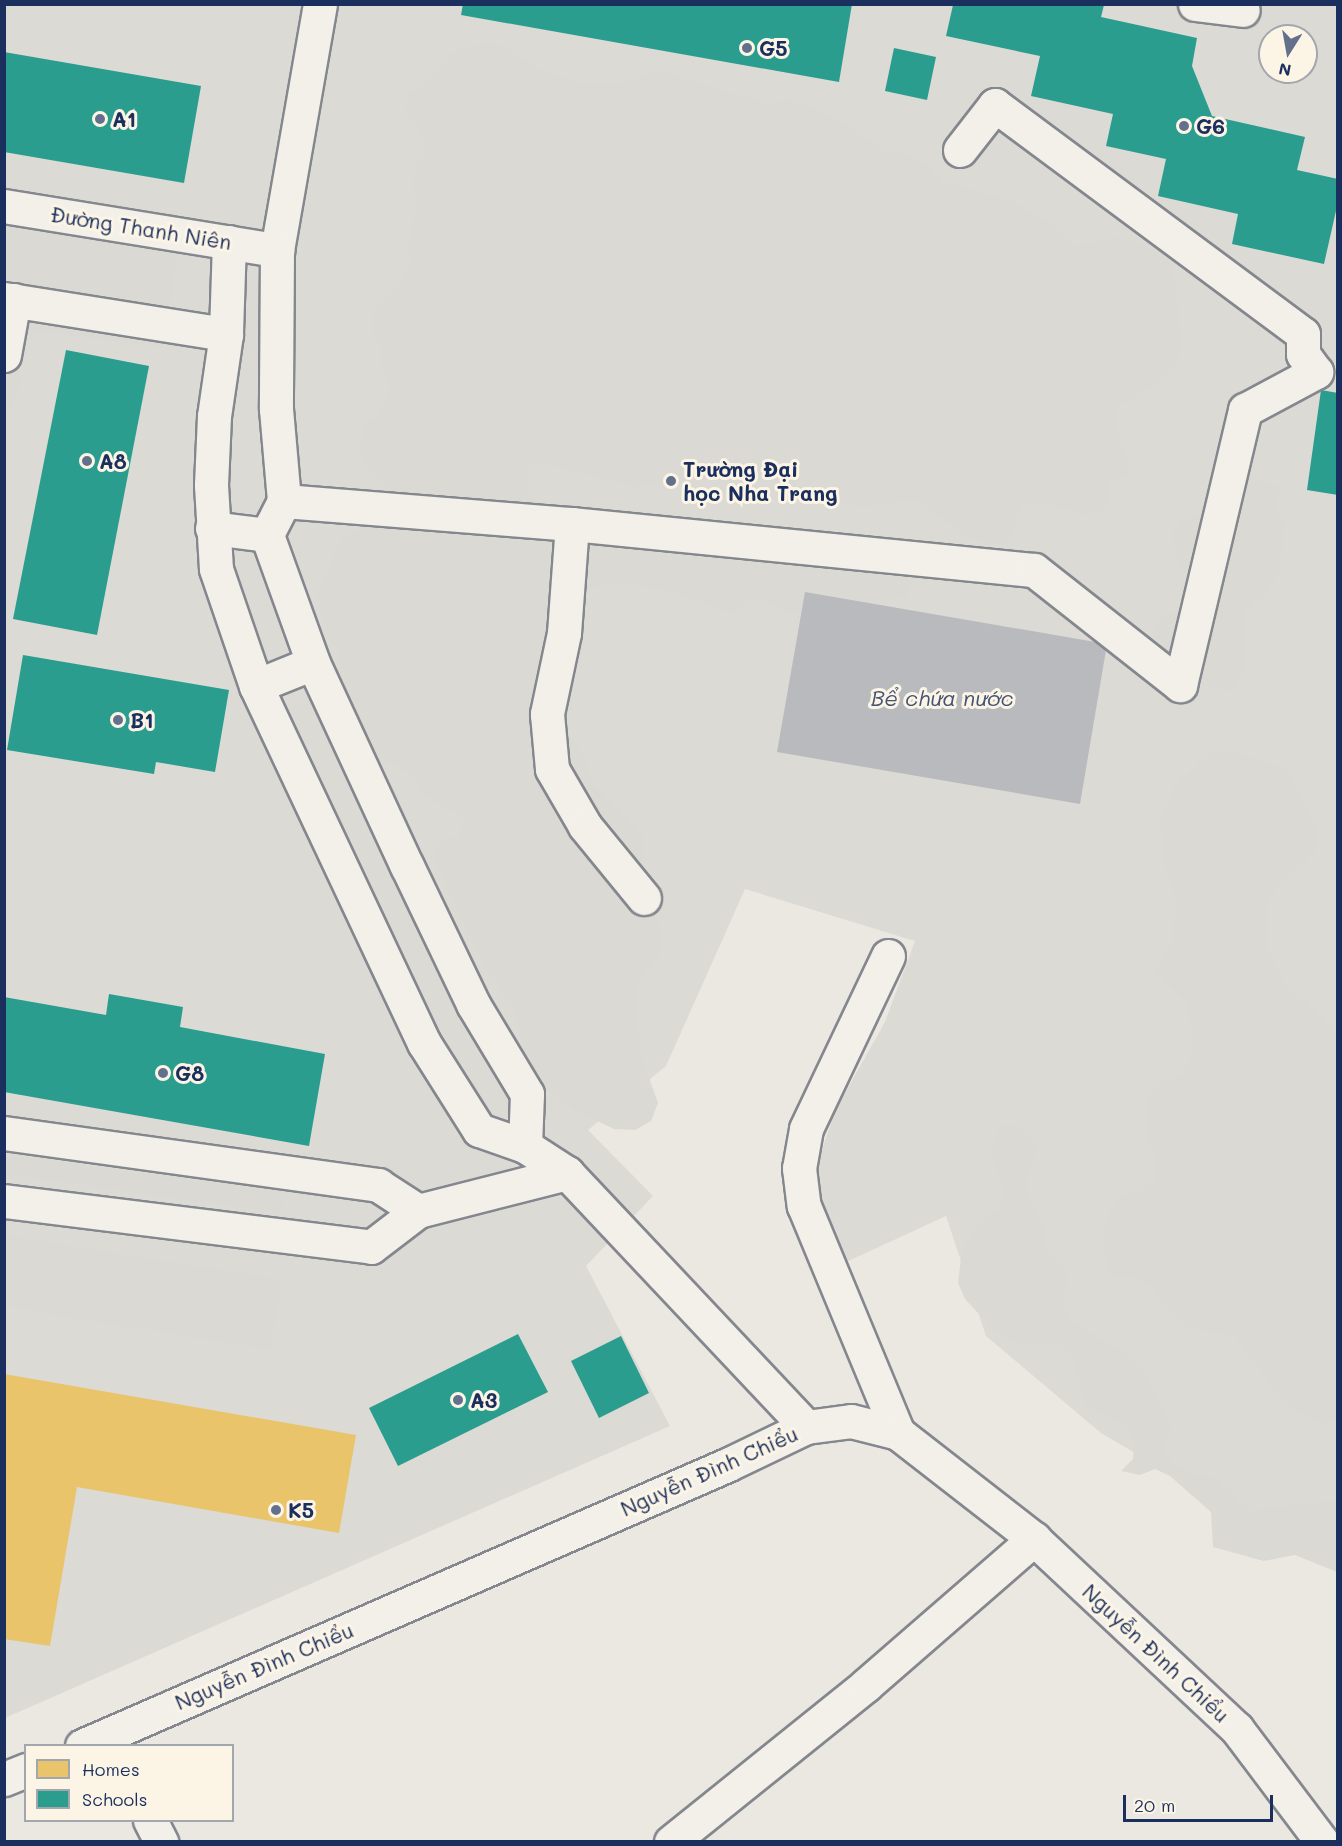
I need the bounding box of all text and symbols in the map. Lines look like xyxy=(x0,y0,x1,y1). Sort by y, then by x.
north arrow xyxy=(1258,24,1318,84)
place label: G5 xyxy=(759,35,787,61)
marker: G5 xyxy=(740,41,754,55)
text: N xyxy=(1277,59,1293,82)
place label: A1 xyxy=(112,106,136,132)
marker: A1 xyxy=(93,112,107,126)
place label: G6 xyxy=(1196,113,1225,139)
marker: G6 xyxy=(1177,119,1191,133)
street label: Đường Thanh Niên xyxy=(49,201,233,255)
place label: A8 xyxy=(99,448,127,474)
marker: A8 xyxy=(80,454,94,468)
place label: Trường Đại học Nha Trang xyxy=(683,456,837,506)
marker: Trường Đại học Nha Trang xyxy=(664,474,678,488)
water label: Bể chứa nước xyxy=(871,685,1013,711)
place label: B1 xyxy=(130,707,153,733)
marker: B1 xyxy=(111,713,125,727)
place label: G8 xyxy=(175,1060,204,1086)
marker: G8 xyxy=(156,1066,170,1080)
place label: A3 xyxy=(470,1387,497,1413)
marker: A3 xyxy=(451,1393,465,1407)
street label: Nguyễn Đình Chiểu xyxy=(617,1421,801,1521)
place label: K5 xyxy=(288,1497,314,1523)
marker: K5 xyxy=(269,1503,283,1517)
street label: Nguyễn Đình Chiểu xyxy=(1078,1579,1234,1727)
street label: Nguyễn Đình Chiểu xyxy=(171,1617,357,1715)
legend xyxy=(24,1744,234,1822)
text: Homes xyxy=(82,1757,140,1781)
scale bar xyxy=(1126,1783,1276,1821)
text: Schools xyxy=(82,1787,147,1811)
text: 20 m xyxy=(1134,1793,1175,1817)

